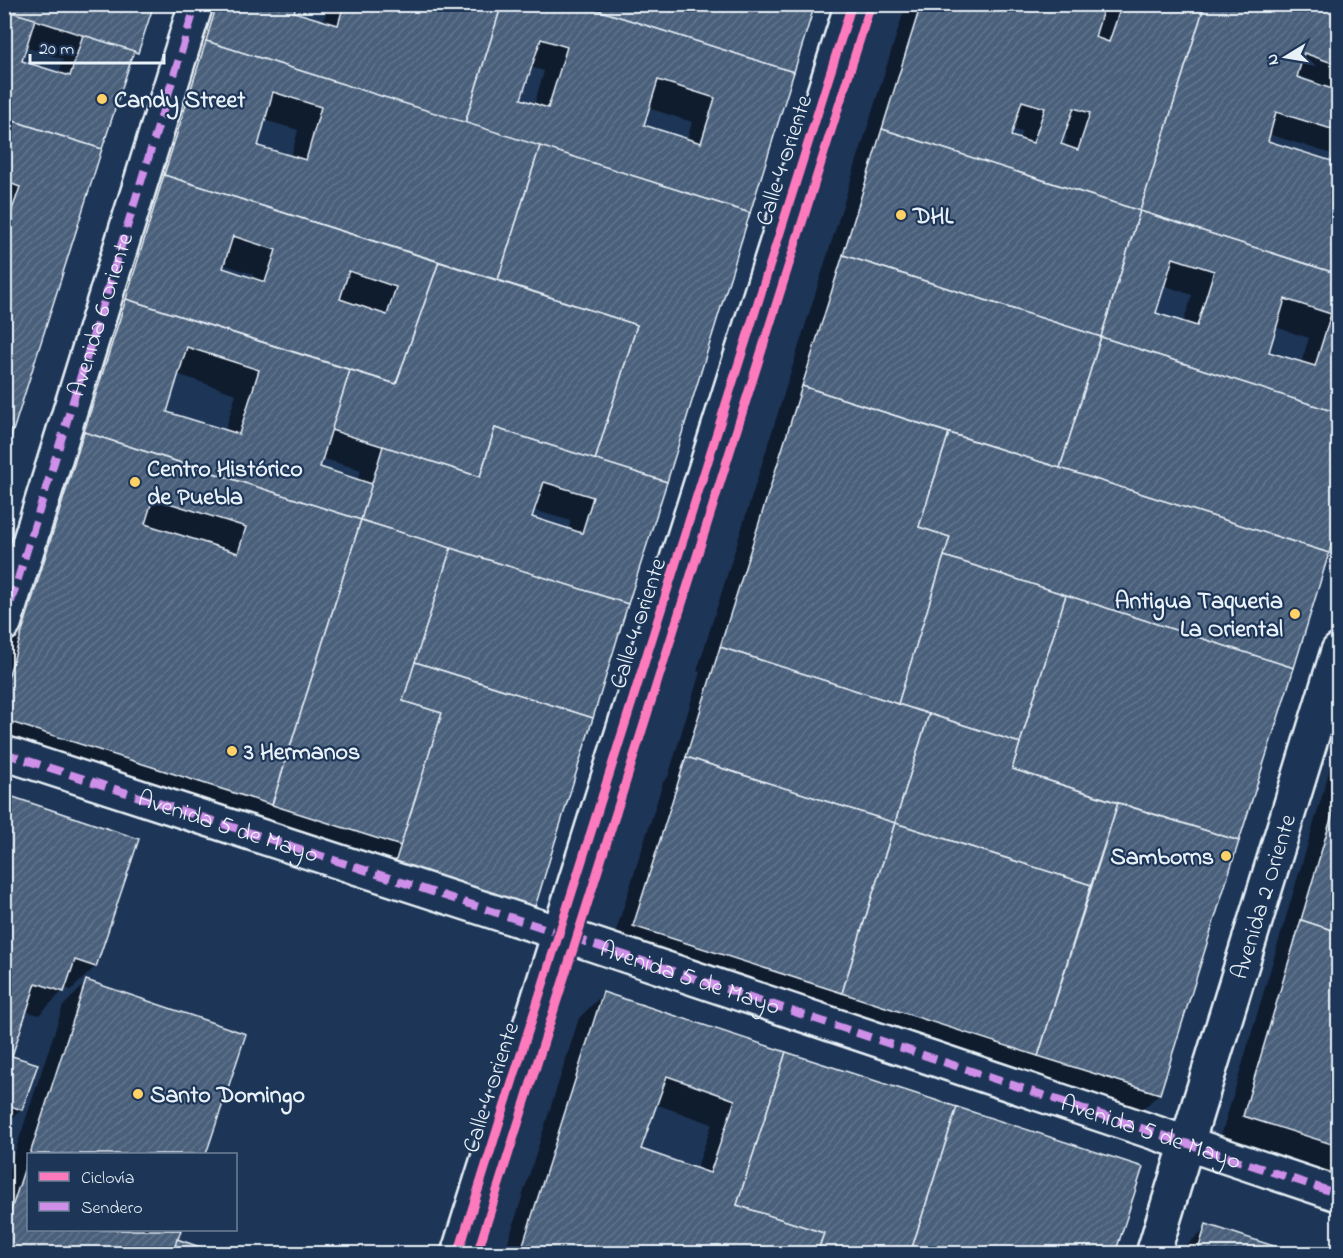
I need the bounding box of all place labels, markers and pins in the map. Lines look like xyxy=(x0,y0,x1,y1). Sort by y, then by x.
place label: Candy Street xyxy=(114,84,246,120)
marker: Candy Street xyxy=(95,92,109,106)
place label: DHL xyxy=(912,200,955,235)
marker: DHL xyxy=(894,208,908,222)
place label: Centro Histórico de Puebla xyxy=(147,453,303,516)
marker: Centro Histórico de Puebla xyxy=(128,475,142,489)
place label: Antigua Taqueria La Oriental xyxy=(1115,585,1283,648)
marker: Antigua Taqueria La Oriental xyxy=(1288,607,1302,621)
place label: 3 Hermanos xyxy=(243,736,360,771)
marker: 3 Hermanos xyxy=(225,744,239,758)
place label: Samborns xyxy=(1110,841,1214,876)
marker: Samborns xyxy=(1219,849,1233,863)
place label: Santo Domingo xyxy=(150,1079,305,1115)
marker: Santo Domingo xyxy=(131,1087,145,1101)

